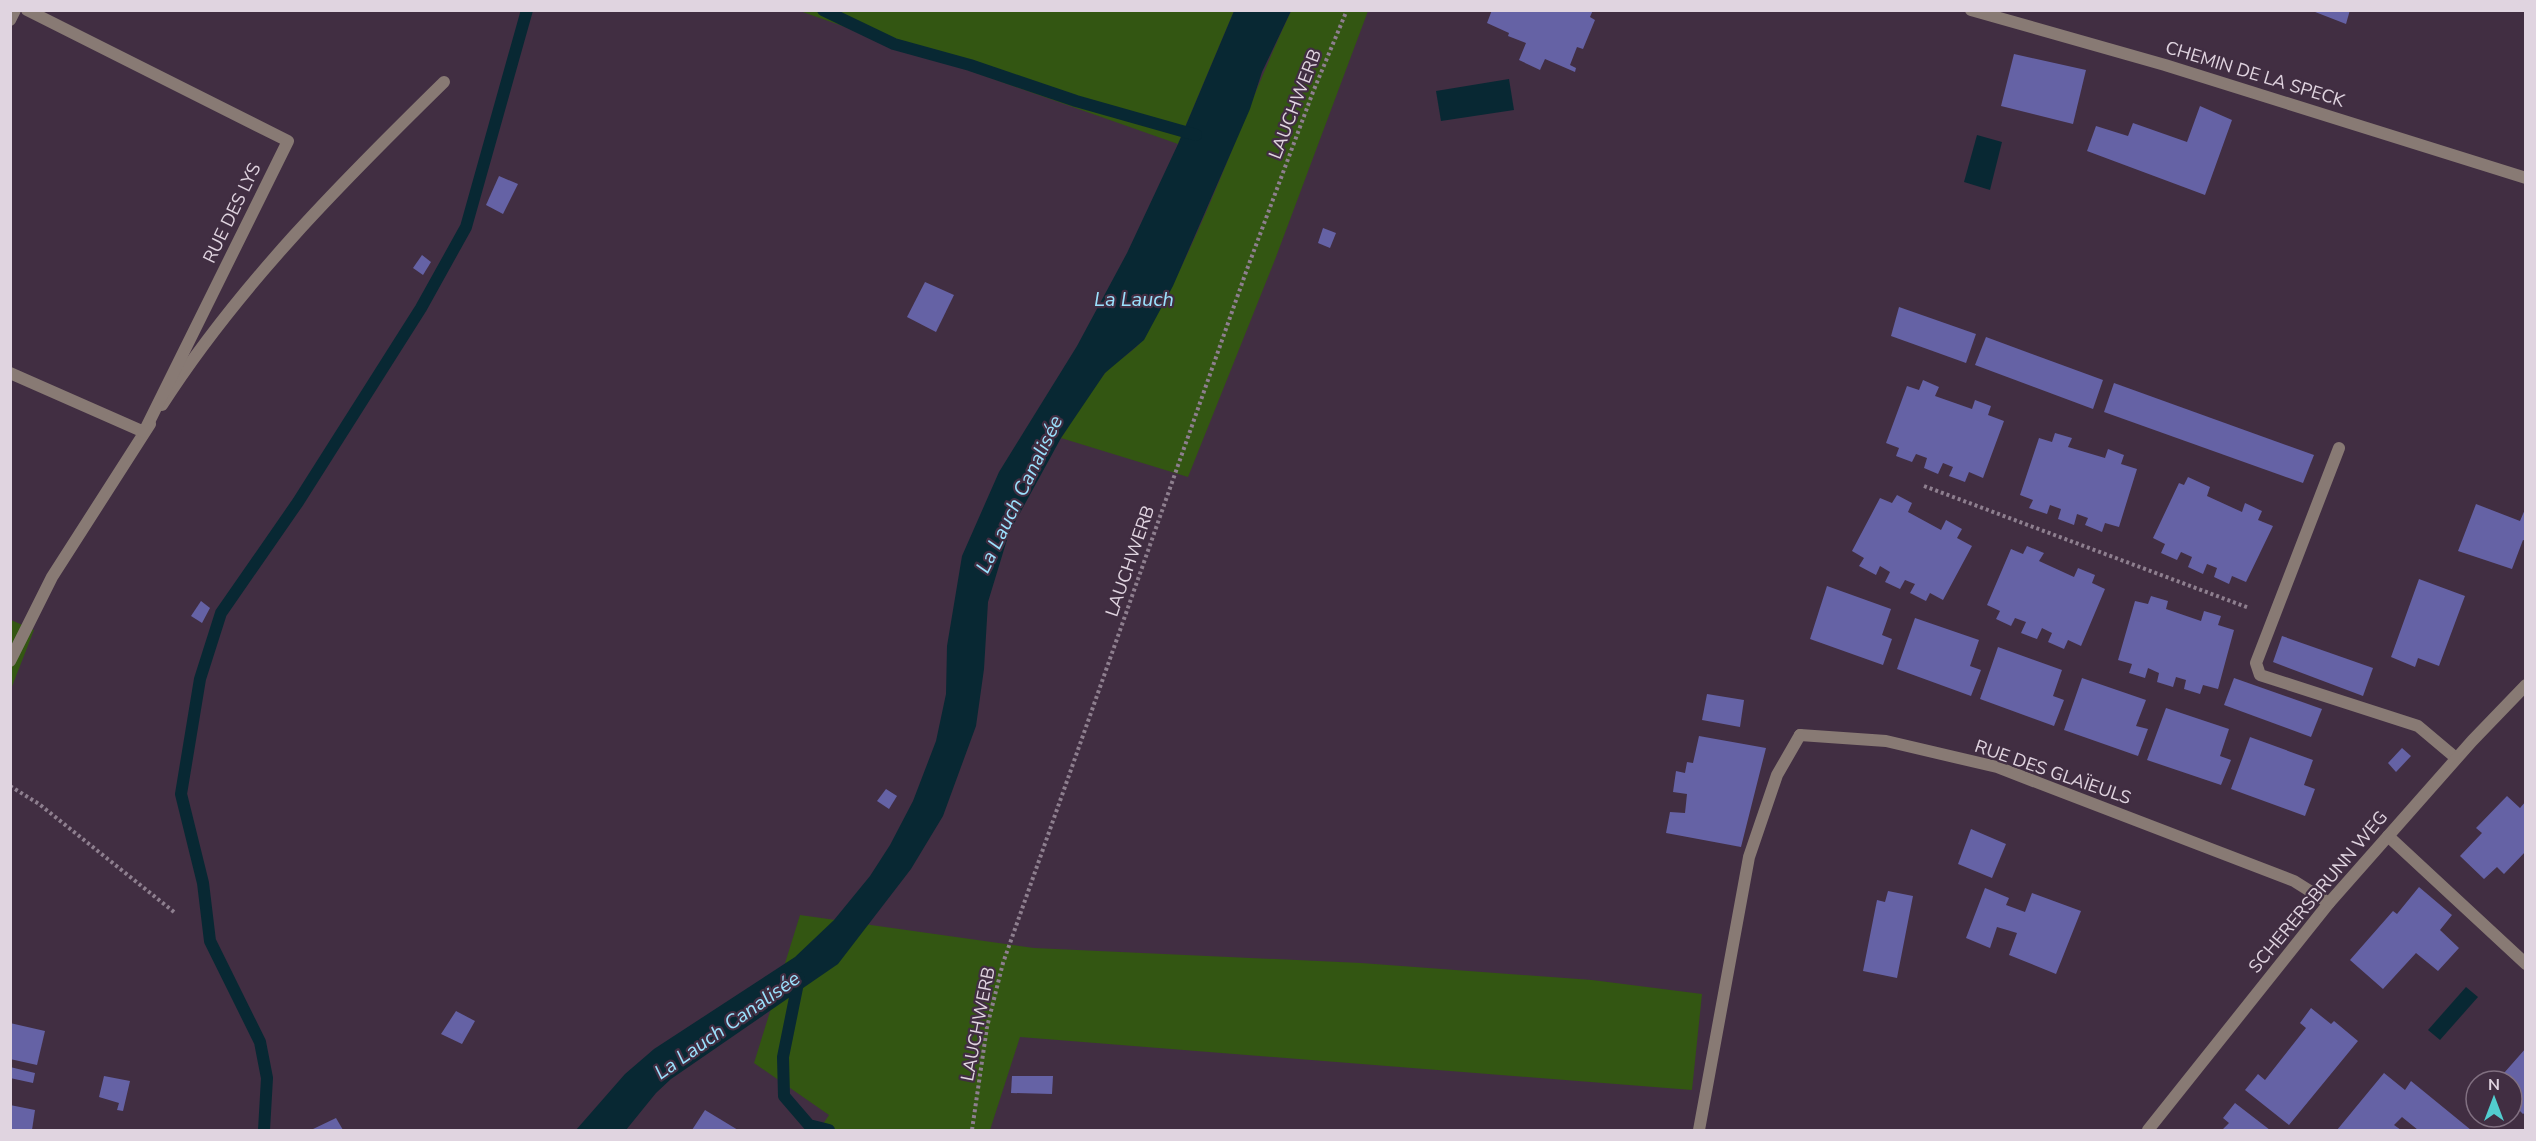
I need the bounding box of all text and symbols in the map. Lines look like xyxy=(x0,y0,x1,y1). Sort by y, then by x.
street label: CHEMIN DE LA SPECK xyxy=(2162,35,2348,113)
street label: LAUCHWERB xyxy=(1263,46,1327,162)
street label: RUE DES LYS xyxy=(197,159,267,267)
water label: La Lauch xyxy=(1094,286,1174,313)
water label: La Lauch Canalisée xyxy=(970,411,1069,578)
street label: LAUCHWERB xyxy=(1100,502,1160,620)
street label: RUE DES GLAÏEULS xyxy=(1972,734,2134,810)
street label: SCHERERSBRUNN WEG xyxy=(2243,806,2393,978)
water label: La Lauch Canalisée xyxy=(649,965,806,1086)
street label: LAUCHWERB xyxy=(955,965,1001,1083)
north arrow xyxy=(2464,1069,2524,1129)
text: N xyxy=(2488,1074,2500,1096)

